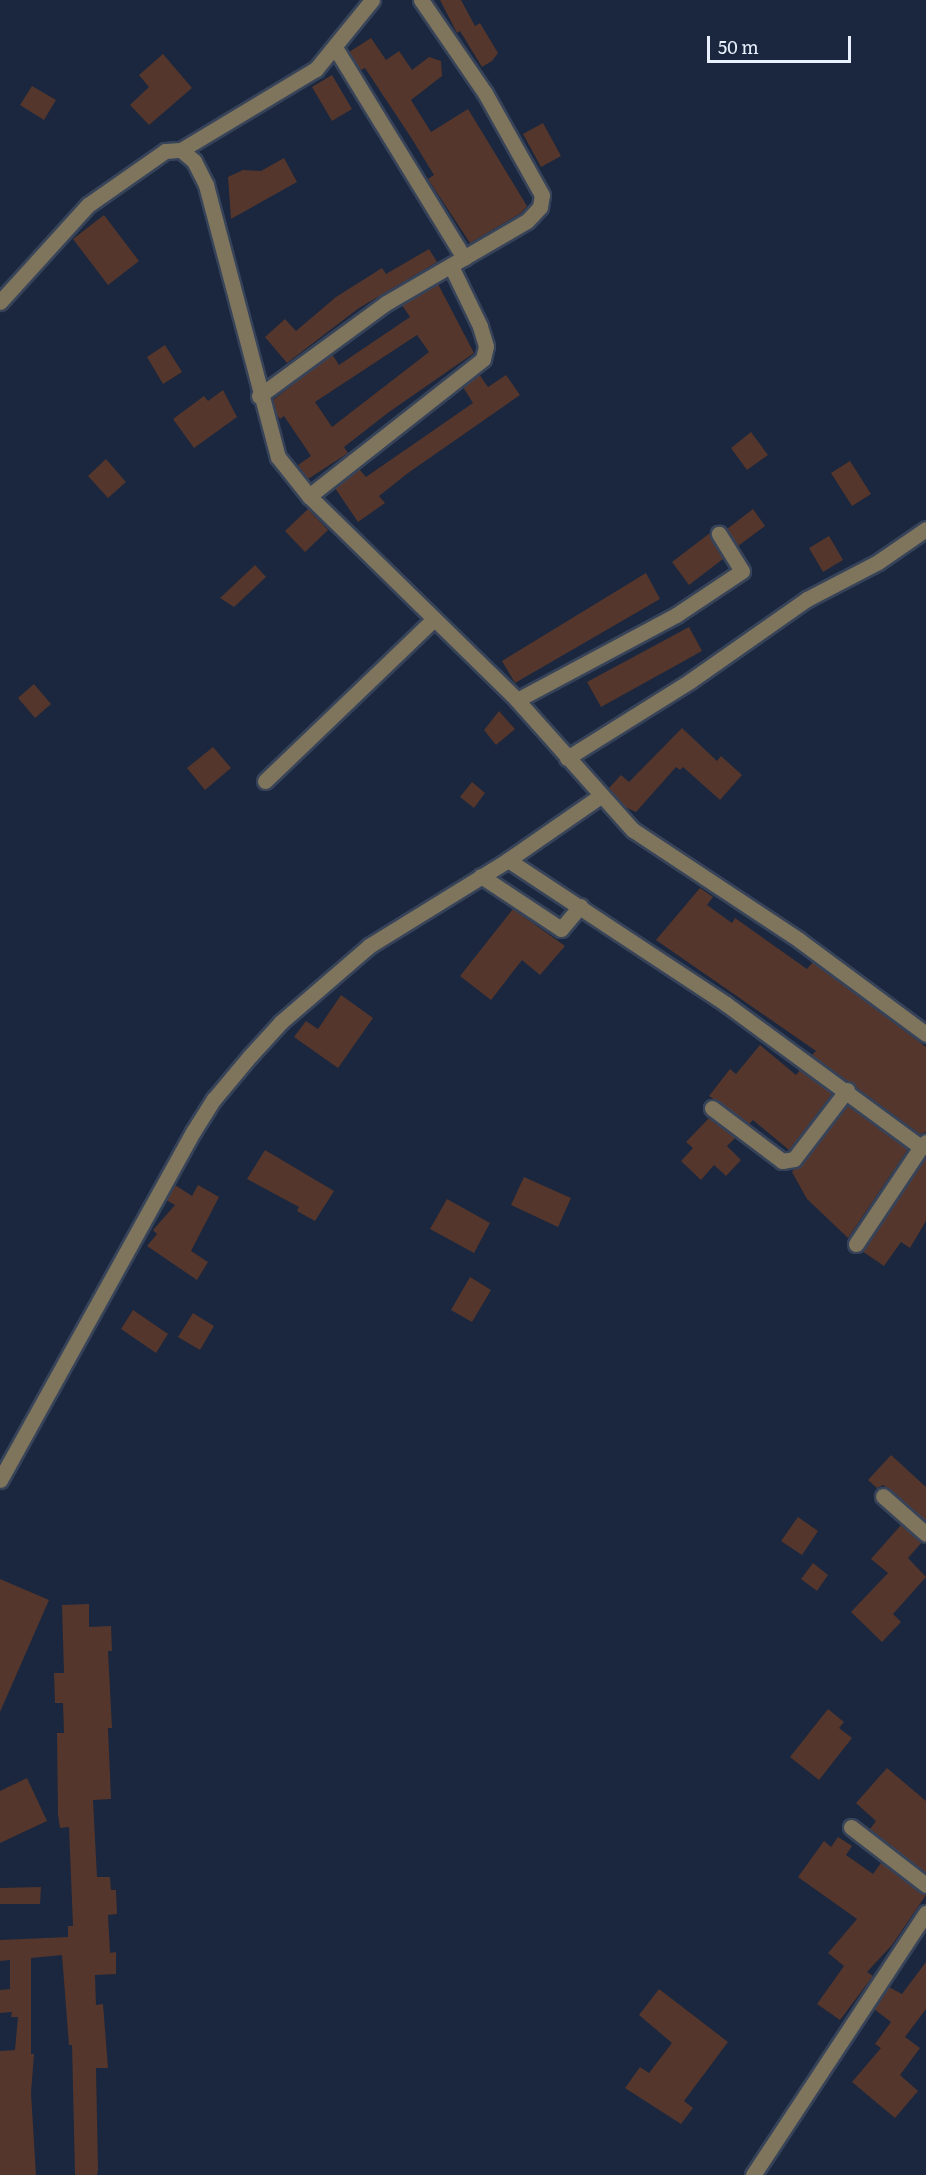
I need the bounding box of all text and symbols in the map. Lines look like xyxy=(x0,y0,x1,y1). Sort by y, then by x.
scale bar xyxy=(710,24,854,62)
text: 50 m xyxy=(718,33,759,60)

